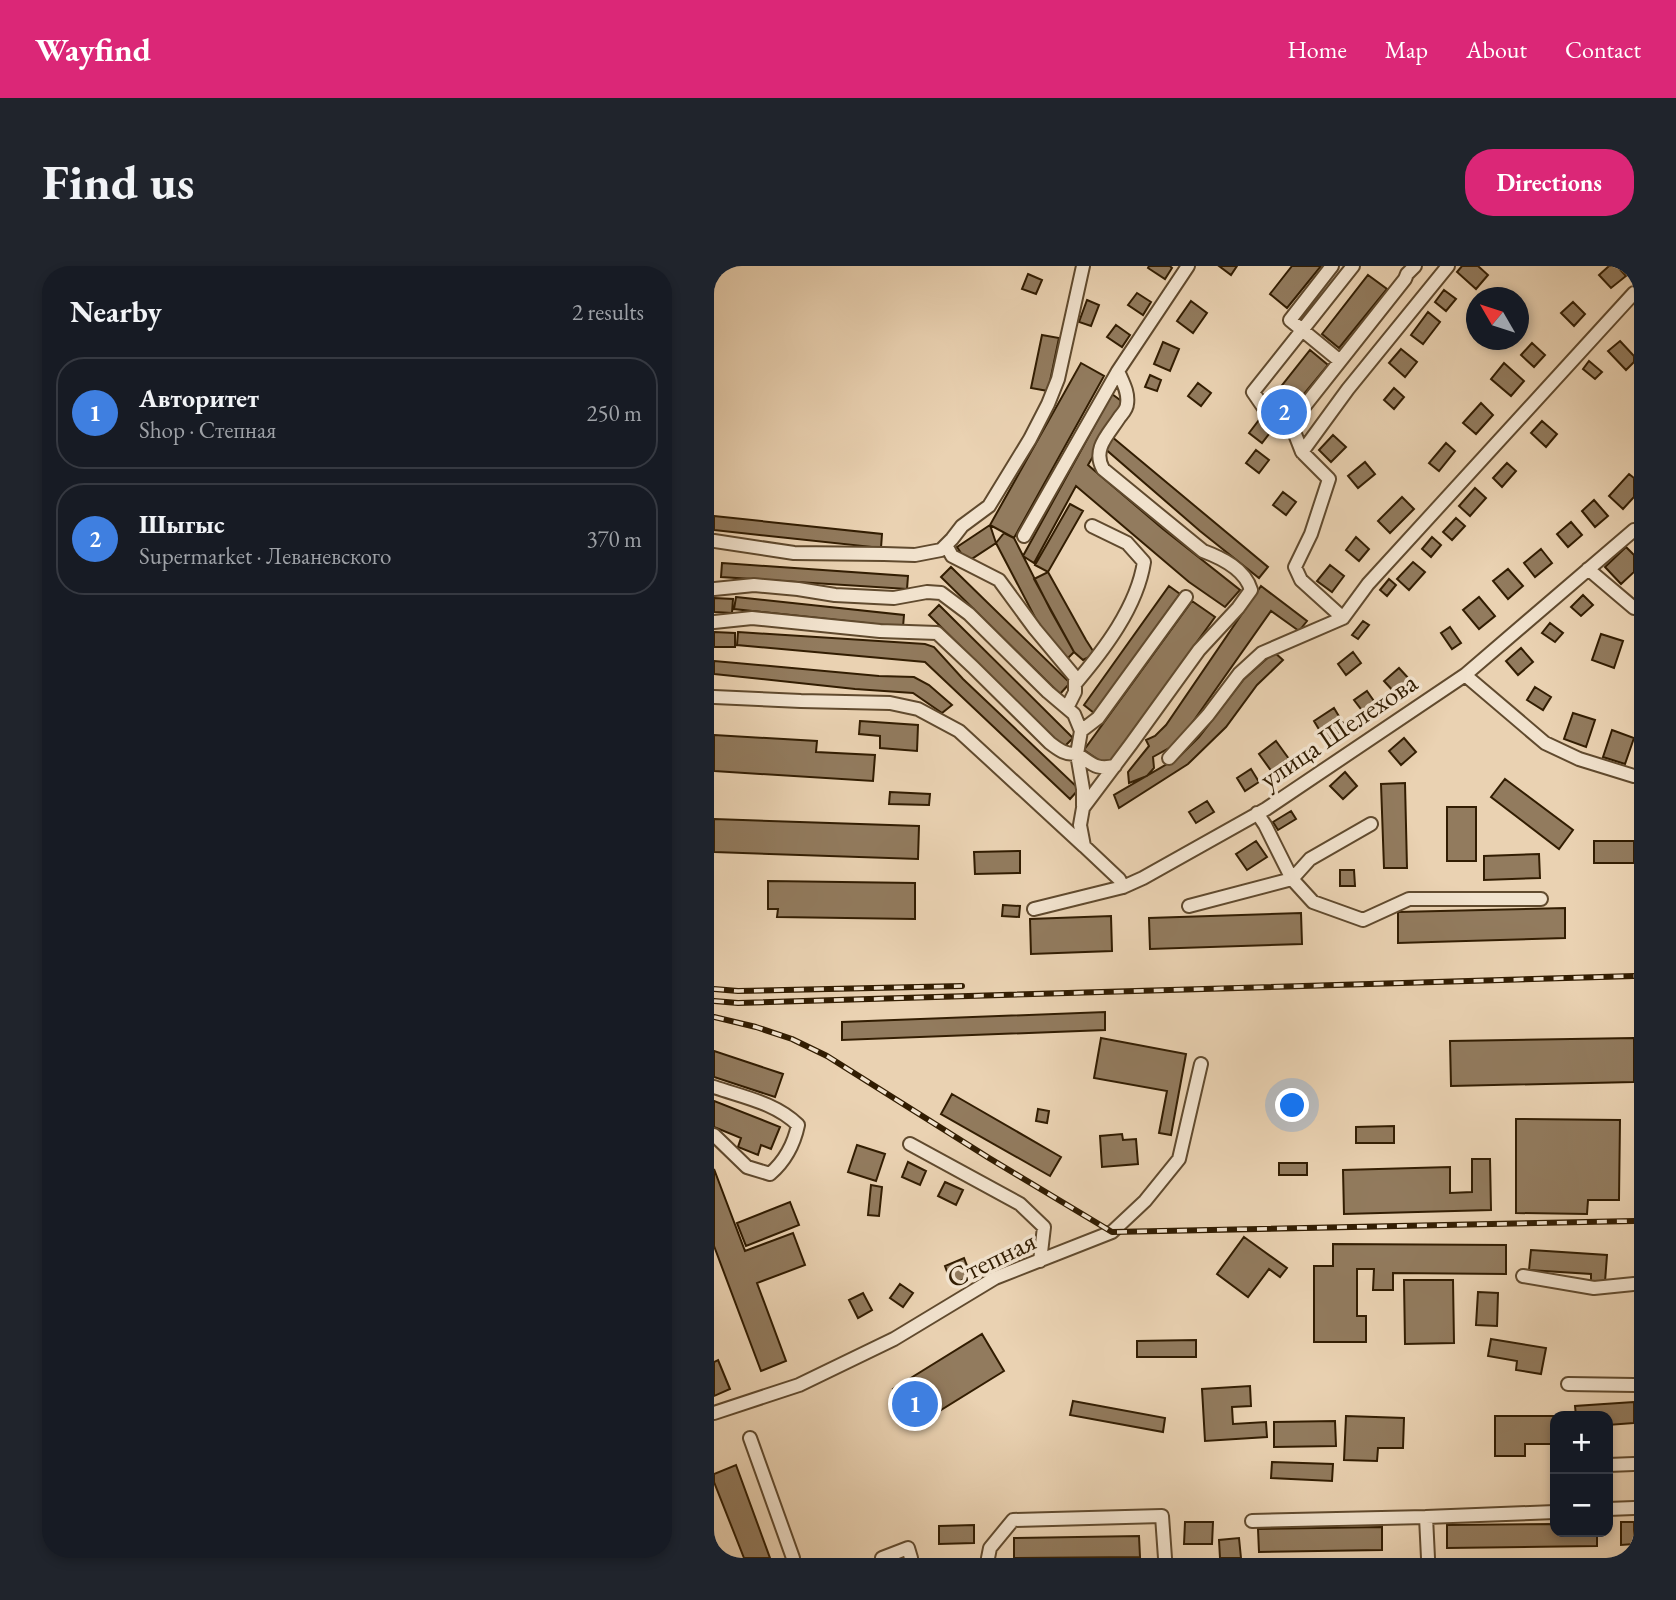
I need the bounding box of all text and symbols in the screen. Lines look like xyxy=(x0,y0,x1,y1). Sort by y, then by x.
text: Wayfind xyxy=(35,28,151,71)
text: Home xyxy=(1287,34,1347,65)
text: Map xyxy=(1385,34,1428,65)
text: About xyxy=(1466,34,1527,65)
text: Contact xyxy=(1565,34,1641,65)
button: Directions xyxy=(1465,149,1634,216)
text: Find us xyxy=(42,150,194,214)
north arrow xyxy=(1466,287,1529,350)
text: Nearby xyxy=(70,292,162,331)
text: 2 results xyxy=(572,297,644,327)
text: Авторитет xyxy=(139,381,259,415)
pin: 2 xyxy=(1261,386,1307,438)
text: 1 xyxy=(89,398,101,428)
text: 250 m xyxy=(586,398,642,428)
text: Shop · Степная xyxy=(139,415,276,445)
text: Шыгыс xyxy=(139,507,225,541)
text: 2 xyxy=(89,524,101,554)
text: 370 m xyxy=(586,524,642,554)
text: Supermarket · Леваневского xyxy=(139,541,391,571)
street label: улица Шелехова xyxy=(1252,663,1425,796)
your location xyxy=(1275,1088,1309,1122)
street label: Степная xyxy=(941,1222,1041,1296)
pin: 1 xyxy=(892,1378,938,1430)
map controls xyxy=(1550,1411,1613,1537)
button: + xyxy=(1550,1411,1613,1474)
button: − xyxy=(1550,1474,1613,1537)

